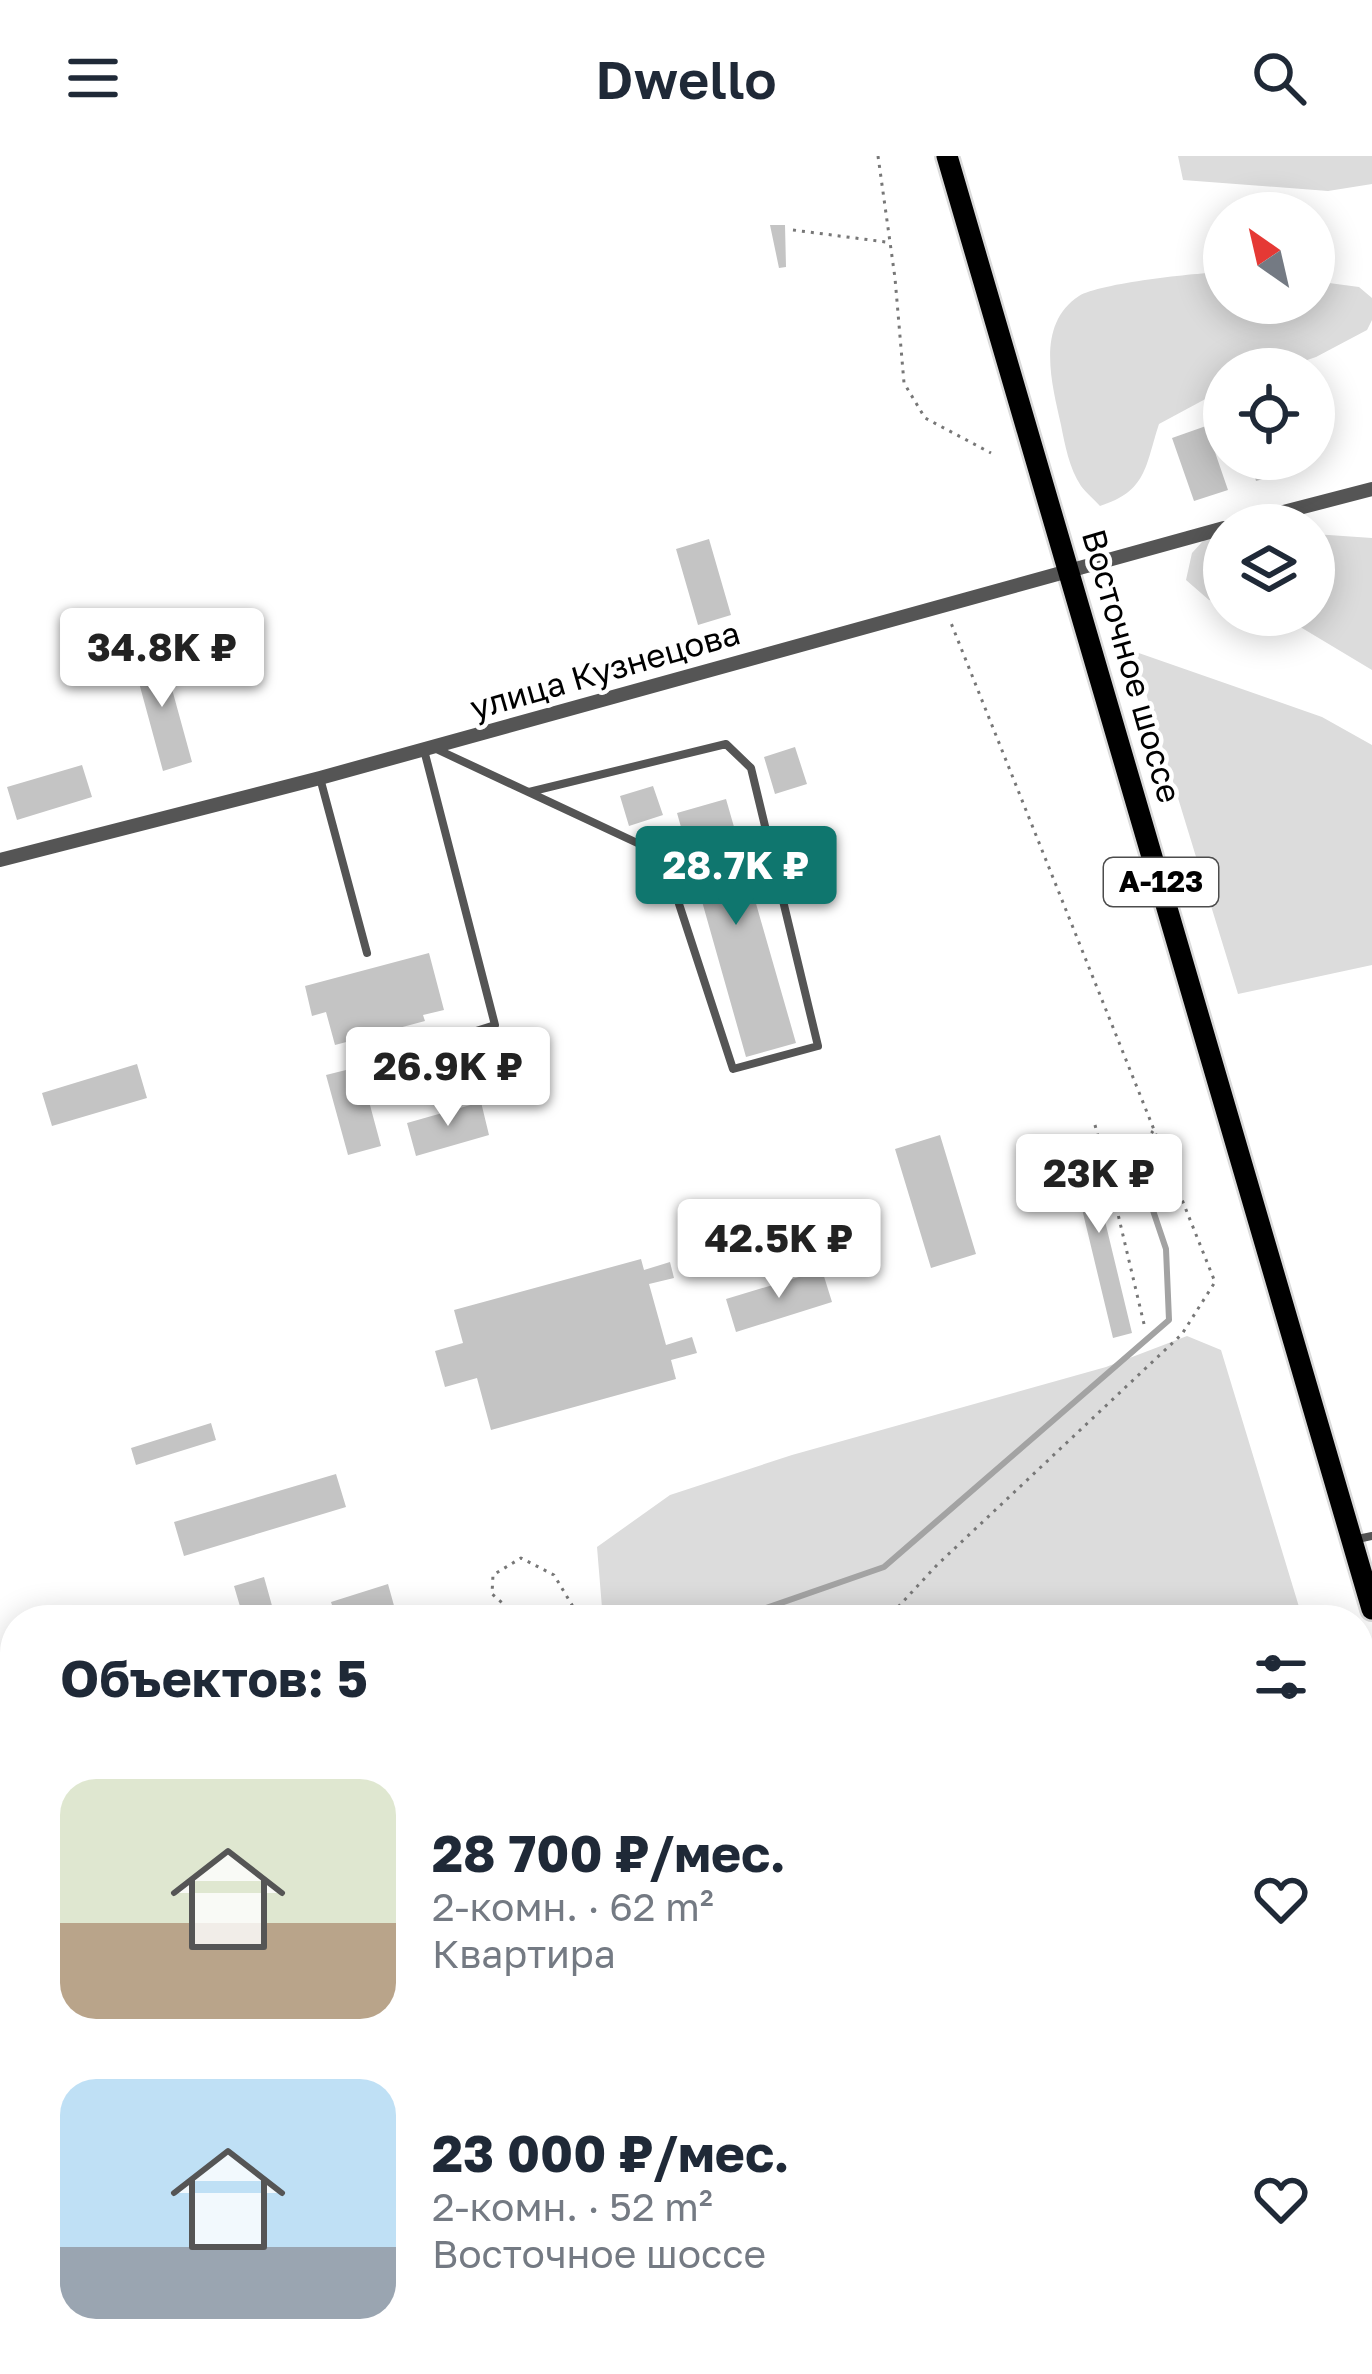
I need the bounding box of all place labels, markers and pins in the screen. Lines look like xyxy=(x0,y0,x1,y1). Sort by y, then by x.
pin: 34.8K ₽ xyxy=(51,608,273,710)
pin: 28.7K ₽ xyxy=(625,826,847,928)
pin: 26.9K ₽ xyxy=(337,1027,559,1129)
pin: 23K ₽ xyxy=(1015,1134,1183,1236)
pin: 42.5K ₽ xyxy=(668,1199,890,1301)

